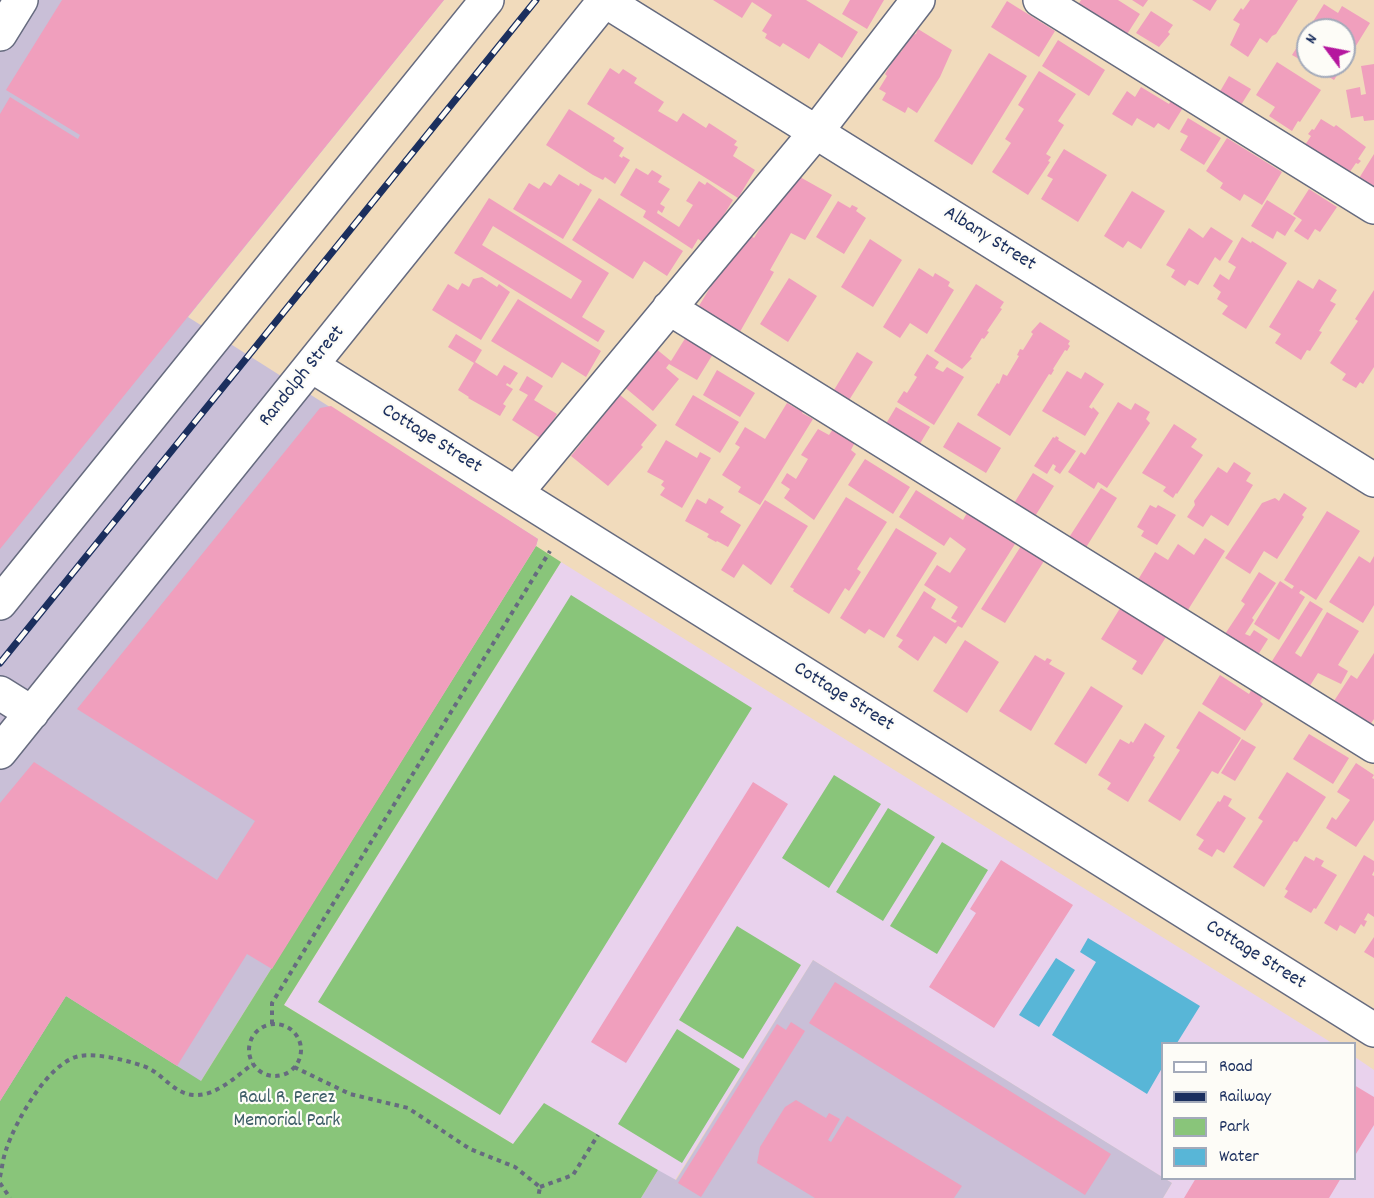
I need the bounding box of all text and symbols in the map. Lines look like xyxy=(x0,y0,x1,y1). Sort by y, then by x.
north arrow xyxy=(1296,18,1356,78)
text: N xyxy=(1300,30,1324,49)
street label: Albany Street xyxy=(938,202,1040,278)
street label: Randolph Street xyxy=(255,322,351,432)
street label: Cottage Street xyxy=(376,400,486,480)
street label: Cottage Street xyxy=(788,658,898,738)
street label: Cottage Street xyxy=(1200,916,1310,996)
legend xyxy=(1161,1042,1356,1180)
text: Road xyxy=(1219,1055,1253,1080)
text: Railway xyxy=(1219,1085,1271,1110)
park label: Raul R. Perez Memorial Park xyxy=(233,1087,341,1134)
text: Park xyxy=(1219,1115,1250,1140)
text: Water xyxy=(1219,1145,1259,1170)

